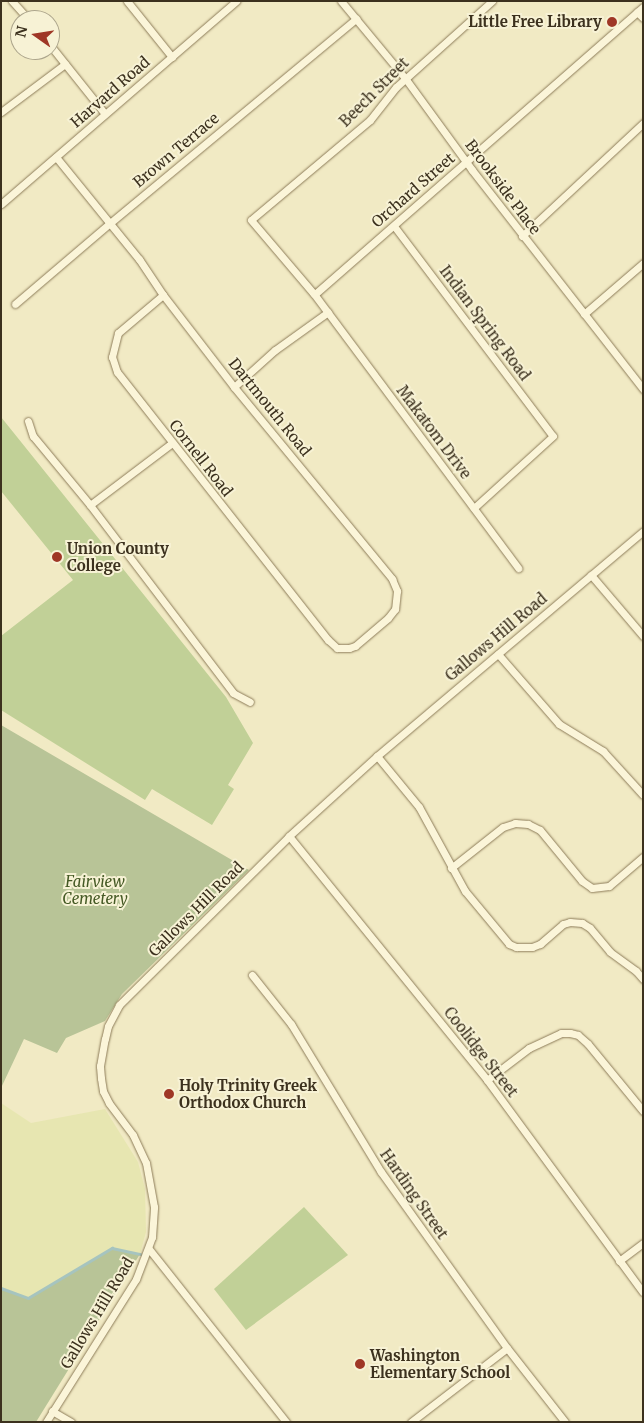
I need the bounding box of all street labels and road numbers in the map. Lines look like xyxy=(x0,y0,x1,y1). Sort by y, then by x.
street label: Harvard Road xyxy=(67,53,153,131)
street label: Beech Street xyxy=(336,54,412,130)
street label: Brown Terrace xyxy=(130,109,222,191)
street label: Brookside Place xyxy=(462,136,544,238)
street label: Orchard Street xyxy=(368,149,458,231)
street label: Indian Spring Road xyxy=(436,262,534,384)
street label: Dartmouth Road xyxy=(225,354,315,460)
street label: Makatom Drive xyxy=(393,382,475,482)
street label: Cornell Road xyxy=(166,416,236,500)
street label: Gallows Hill Road xyxy=(442,589,550,685)
street label: Gallows Hill Road xyxy=(145,858,247,960)
street label: Coolidge Street xyxy=(440,1003,522,1101)
street label: Harding Street xyxy=(376,1146,452,1242)
street label: Gallows Hill Road xyxy=(57,1254,137,1372)

